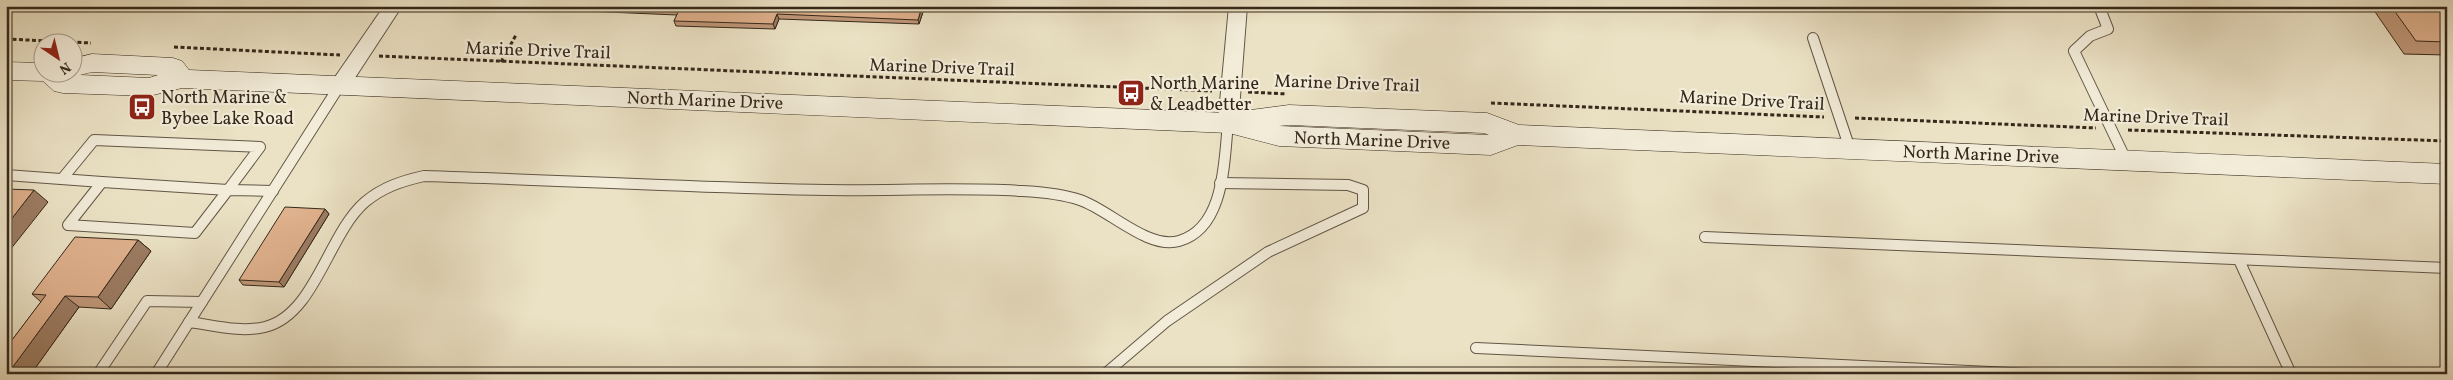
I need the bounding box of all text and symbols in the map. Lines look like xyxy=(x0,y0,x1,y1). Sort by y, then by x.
north arrow xyxy=(32,32,82,82)
street label: Marine Drive Trail xyxy=(465,36,611,67)
street label: Marine Drive Trail xyxy=(869,53,1015,84)
text: N xyxy=(55,57,74,78)
street label: Marine Drive Trail xyxy=(1274,69,1420,100)
place label: North Marine & Leadbetter xyxy=(1150,72,1259,118)
bus stop icon: North Marine & Leadbetter xyxy=(1116,78,1146,108)
street label: Marine Drive Trail xyxy=(1679,85,1825,118)
place label: North Marine & Bybee Lake Road xyxy=(161,86,294,132)
street label: North Marine Drive xyxy=(626,86,784,117)
bus stop icon: North Marine & Bybee Lake Road xyxy=(127,92,157,122)
street label: Marine Drive Trail xyxy=(2083,103,2229,134)
street label: North Marine Drive xyxy=(1293,126,1451,157)
street label: North Marine Drive xyxy=(1902,140,2060,171)

